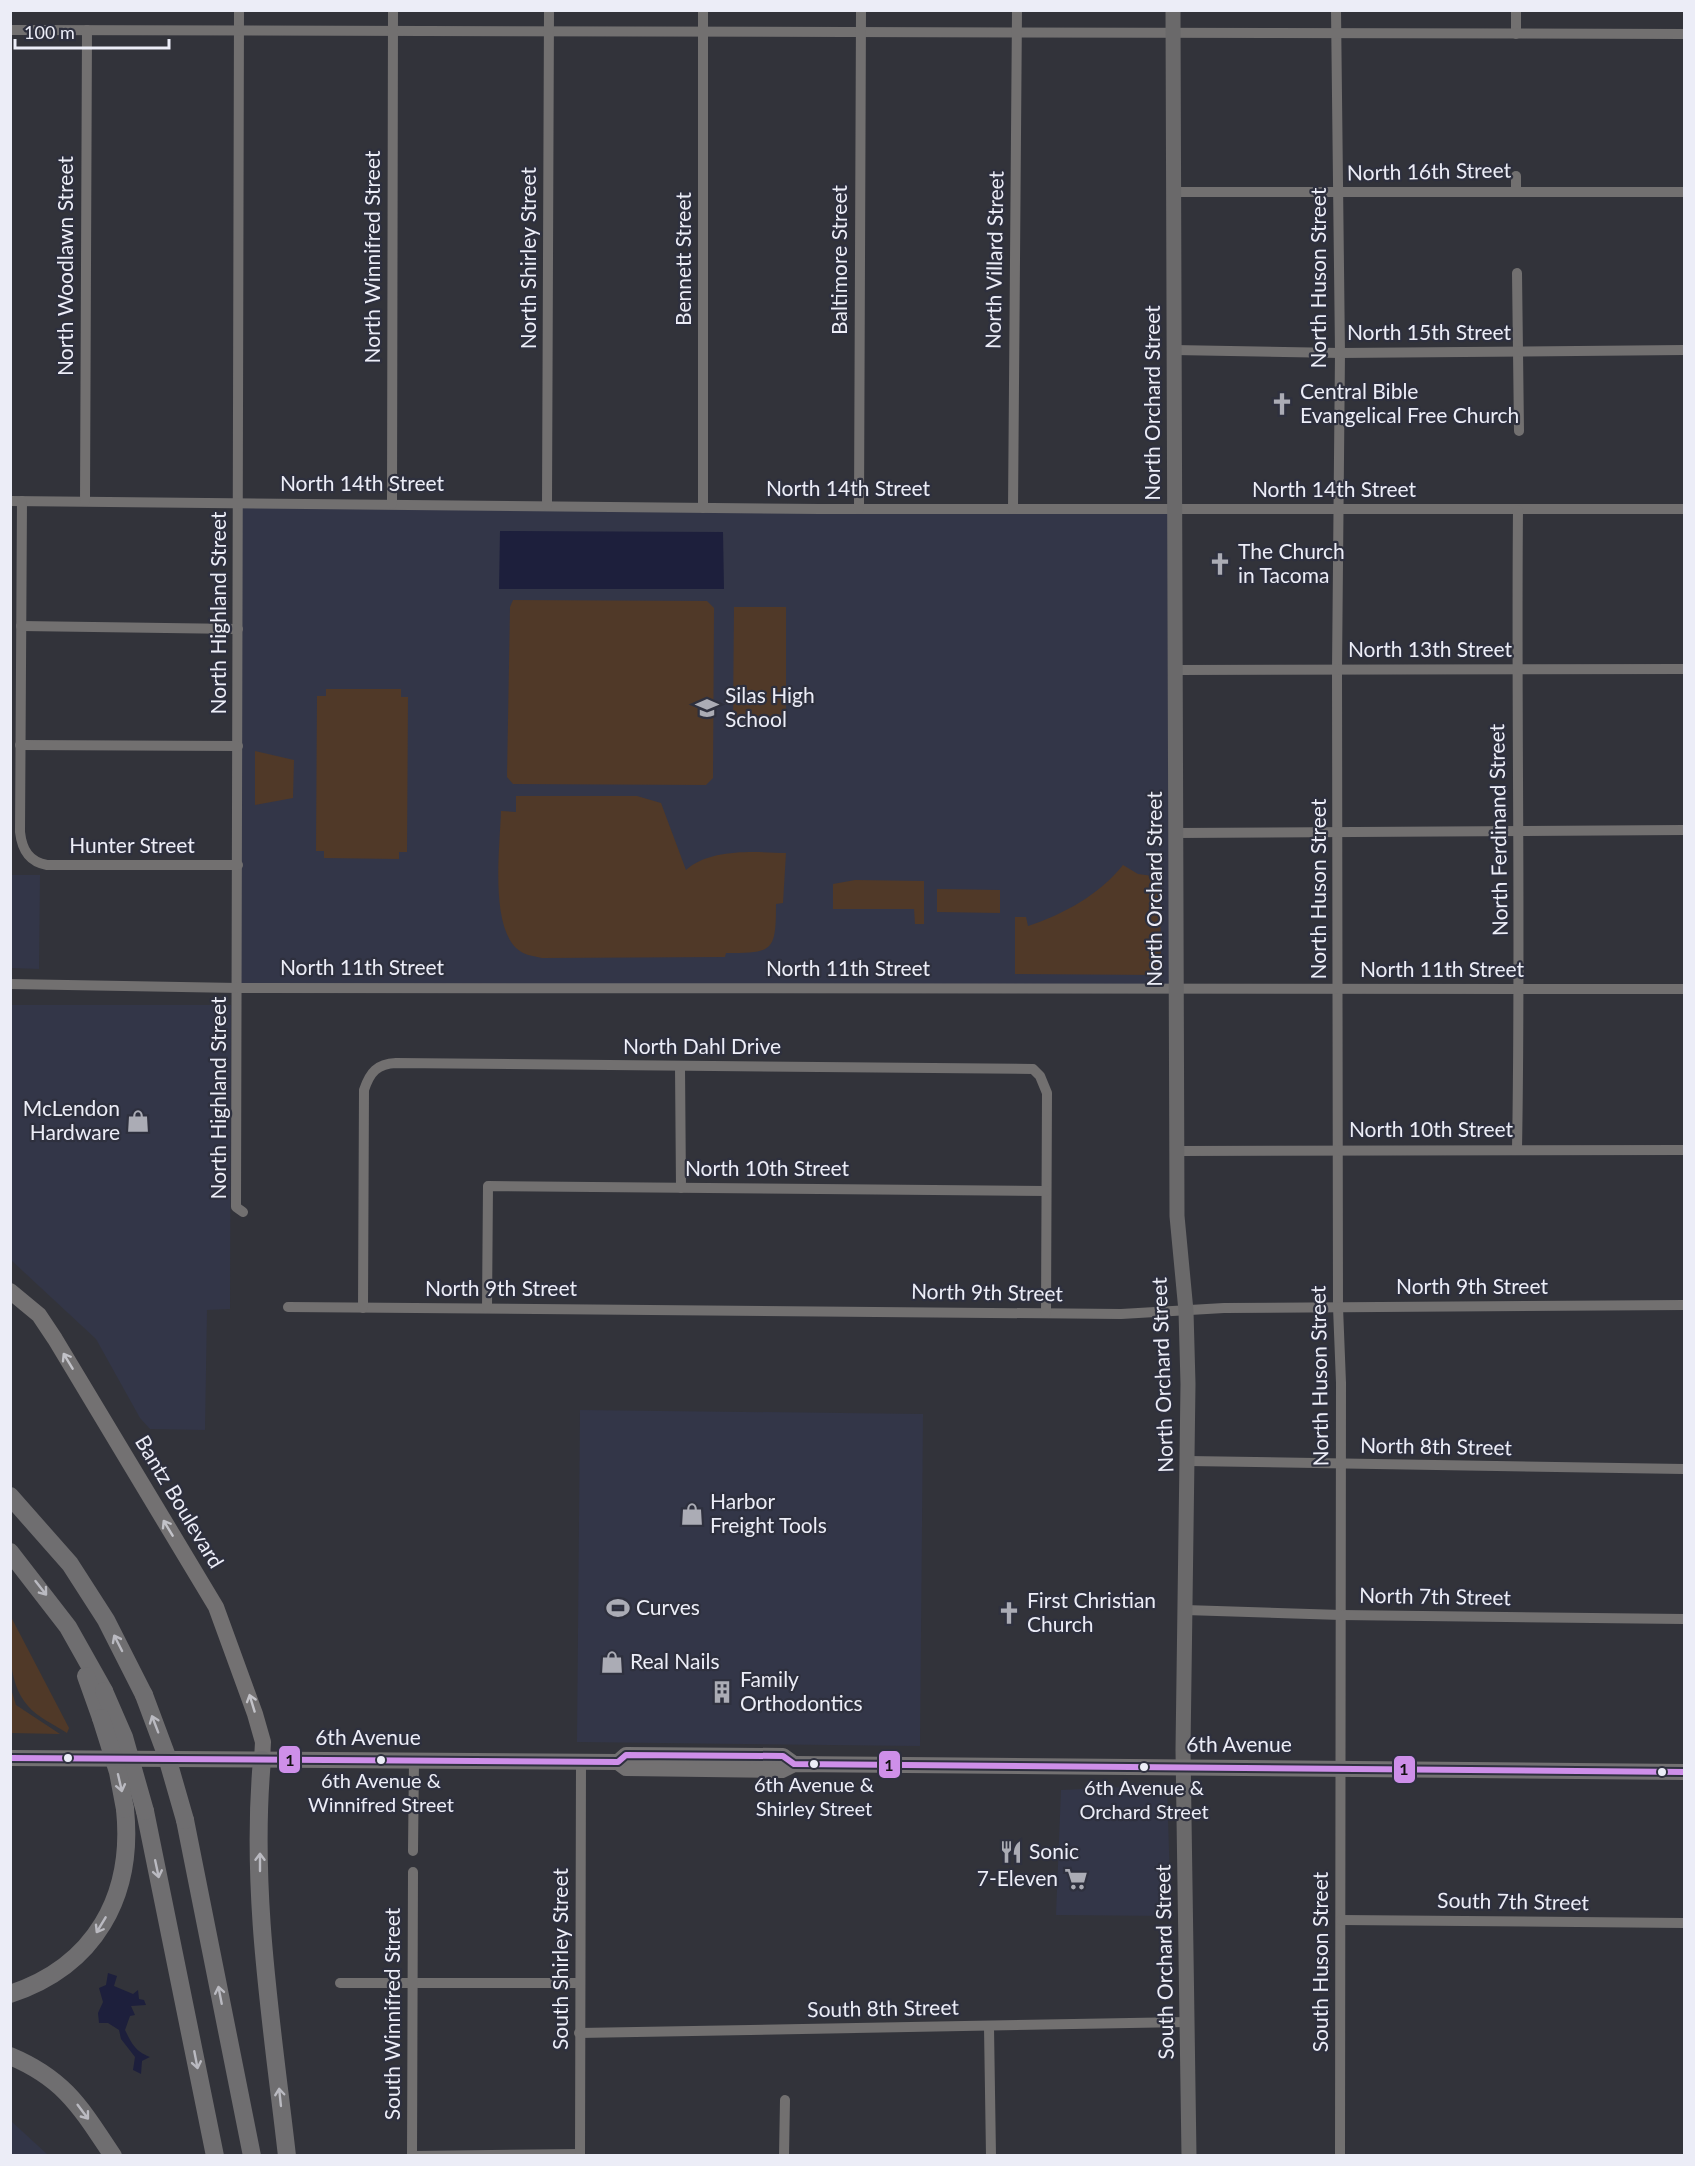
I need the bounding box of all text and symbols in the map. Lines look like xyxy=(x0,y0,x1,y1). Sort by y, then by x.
scale bar xyxy=(15,12,170,50)
text: 100 m xyxy=(24,21,75,43)
street label: North Winnifred Street xyxy=(359,150,384,363)
street label: North Woodlawn Street xyxy=(52,156,77,376)
street label: North 16th Street xyxy=(1347,157,1512,184)
street label: North Shirley Street xyxy=(515,166,540,349)
street label: North Villard Street xyxy=(979,170,1008,349)
street label: Baltimore Street xyxy=(826,185,851,335)
street label: North Huson Street xyxy=(1305,187,1330,368)
street label: Bennett Street xyxy=(670,192,695,326)
street label: North Orchard Street xyxy=(1139,305,1164,501)
street label: North 15th Street xyxy=(1347,319,1512,344)
place label: Central Bible Evangelical Free Church xyxy=(1300,378,1519,427)
church icon: Central Bible Evangelical Free Church xyxy=(1269,391,1295,417)
street label: North 14th Street xyxy=(280,470,445,495)
street label: North 14th Street xyxy=(766,475,931,500)
street label: North 14th Street xyxy=(1252,476,1417,501)
street label: North Highland Street xyxy=(205,511,230,714)
place label: The Church in Tacoma xyxy=(1238,538,1345,587)
church icon: The Church in Tacoma xyxy=(1207,551,1233,577)
street label: North 13th Street xyxy=(1348,636,1513,661)
place label: Silas High School xyxy=(725,682,815,731)
school or university icon: Silas High School xyxy=(694,695,720,721)
street label: North Ferdinand Street xyxy=(1483,723,1512,936)
street label: North Orchard Street xyxy=(1141,791,1166,987)
street label: North Huson Street xyxy=(1305,798,1330,979)
street label: Hunter Street xyxy=(69,832,195,857)
street label: North 11th Street xyxy=(280,954,445,979)
street label: North 11th Street xyxy=(766,955,931,980)
street label: North 11th Street xyxy=(1360,956,1525,981)
street label: North Highland Street xyxy=(205,996,230,1199)
street label: North Dahl Drive xyxy=(623,1033,781,1058)
place label: McLendon Hardware xyxy=(23,1095,120,1144)
shop icon: McLendon Hardware xyxy=(125,1108,151,1134)
street label: North 10th Street xyxy=(1349,1116,1514,1141)
street label: North 10th Street xyxy=(685,1155,850,1180)
street label: North 9th Street xyxy=(1396,1273,1548,1298)
street label: North 9th Street xyxy=(425,1275,577,1300)
street label: North Orchard Street xyxy=(1146,1276,1177,1473)
street label: North 9th Street xyxy=(911,1278,1064,1305)
street label: North Huson Street xyxy=(1304,1285,1333,1467)
one-way arrow xyxy=(62,1352,73,1370)
street label: Bantz Boulevard xyxy=(131,1430,230,1572)
street label: North 8th Street xyxy=(1360,1432,1513,1459)
place label: Harbor Freight Tools xyxy=(710,1488,827,1537)
shop icon: Harbor Freight Tools xyxy=(679,1501,705,1527)
one-way arrow xyxy=(162,1520,174,1537)
one-way arrow xyxy=(34,1580,47,1596)
street label: North 7th Street xyxy=(1359,1582,1512,1609)
place label: First Christian Church xyxy=(1027,1587,1156,1636)
place label: Curves xyxy=(636,1594,700,1619)
sports icon: Curves xyxy=(605,1595,631,1621)
church icon: First Christian Church xyxy=(996,1600,1022,1626)
one-way arrow xyxy=(111,1634,123,1652)
place label: Real Nails xyxy=(630,1648,720,1673)
shop icon: Real Nails xyxy=(599,1649,625,1675)
place label: Family Orthodontics xyxy=(740,1666,863,1715)
building icon: Family Orthodontics xyxy=(709,1679,735,1705)
one-way arrow xyxy=(246,1694,257,1713)
one-way arrow xyxy=(149,1715,160,1734)
street label: 6th Avenue xyxy=(315,1724,421,1749)
street label: 6th Avenue xyxy=(1186,1731,1292,1756)
line badge: 1 xyxy=(278,1745,301,1774)
text: 1 xyxy=(285,1750,295,1769)
line badge: 1 xyxy=(878,1750,901,1779)
unlabelled marker xyxy=(62,1752,74,1764)
marker: 6th Avenue & Winnifred Street xyxy=(375,1754,387,1766)
text: 1 xyxy=(884,1755,894,1774)
line badge: 1 xyxy=(1393,1755,1416,1784)
marker: 6th Avenue & Shirley Street xyxy=(808,1758,820,1770)
text: 1 xyxy=(1399,1759,1409,1778)
marker: 6th Avenue & Orchard Street xyxy=(1138,1761,1150,1773)
unlabelled marker xyxy=(1656,1766,1668,1778)
place label: 6th Avenue & Winnifred Street xyxy=(308,1768,454,1816)
place label: 6th Avenue & Shirley Street xyxy=(754,1772,875,1820)
one-way arrow xyxy=(115,1773,126,1793)
place label: 6th Avenue & Orchard Street xyxy=(1079,1775,1209,1823)
place label: Sonic xyxy=(1029,1838,1079,1863)
restaurant icon: Sonic xyxy=(998,1839,1024,1865)
one-way arrow xyxy=(254,1852,266,1872)
one-way arrow xyxy=(152,1859,164,1878)
street label: South Orchard Street xyxy=(1149,1864,1178,2060)
place label: 7-Eleven xyxy=(977,1865,1058,1890)
supermarket icon: 7-Eleven xyxy=(1063,1866,1089,1892)
street label: South Shirley Street xyxy=(547,1868,572,2050)
street label: South Huson Street xyxy=(1307,1871,1332,2052)
street label: South 7th Street xyxy=(1437,1887,1590,1914)
street label: South Winnifred Street xyxy=(379,1907,404,2120)
one-way arrow xyxy=(95,1916,107,1933)
one-way arrow xyxy=(214,1986,225,2006)
street label: South 8th Street xyxy=(807,1994,959,2021)
one-way arrow xyxy=(191,2049,202,2069)
one-way arrow xyxy=(274,2088,285,2108)
one-way arrow xyxy=(77,2104,90,2120)

